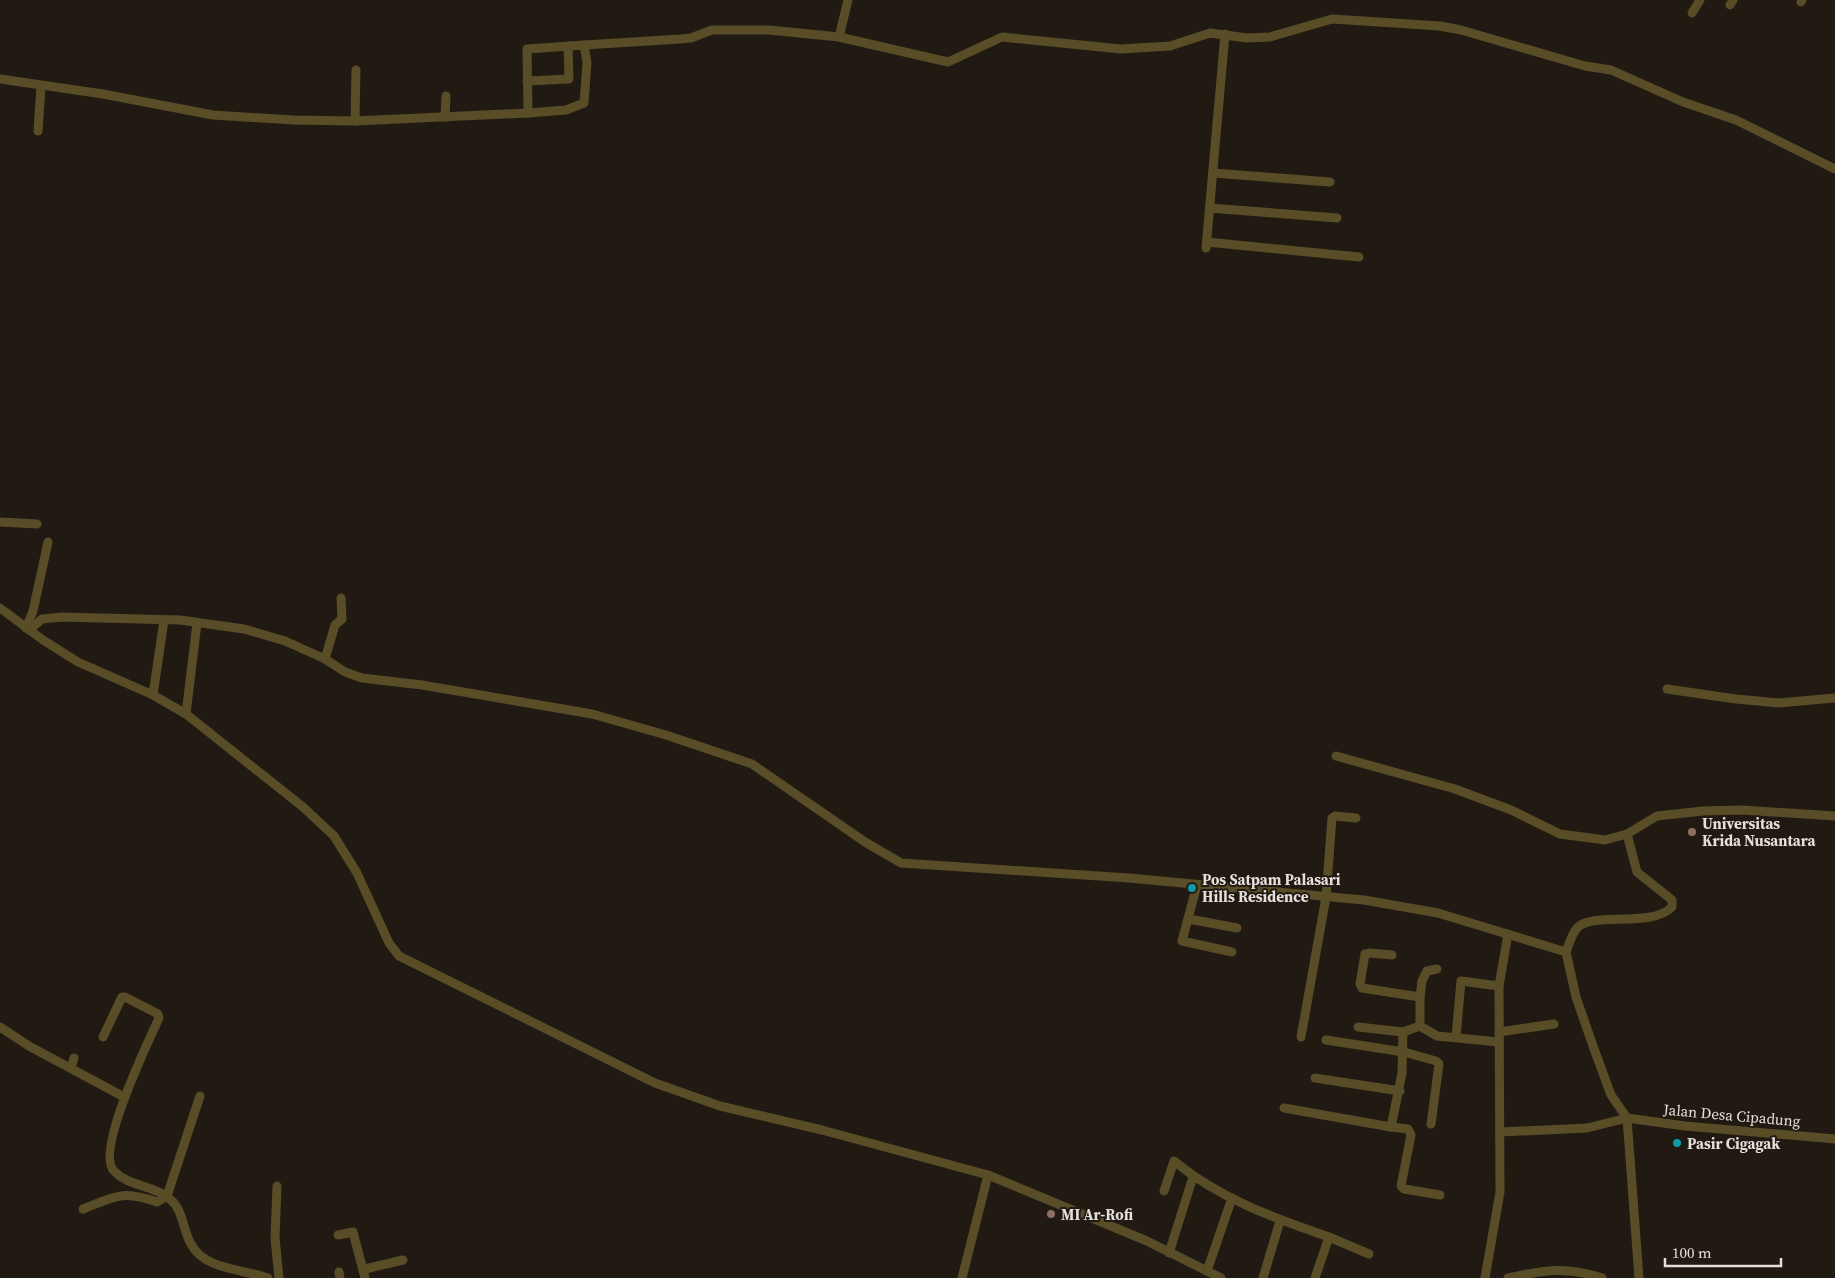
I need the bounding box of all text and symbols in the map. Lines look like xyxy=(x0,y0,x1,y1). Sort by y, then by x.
place label: Universitas Krida Nusantara xyxy=(1702,813,1816,851)
marker: Universitas Krida Nusantara xyxy=(1686,826,1698,838)
place label: Pos Satpam Palasari Hills Residence xyxy=(1202,869,1341,907)
marker: Pos Satpam Palasari Hills Residence xyxy=(1186,882,1198,894)
street label: Jalan Desa Cipadung xyxy=(1662,1098,1802,1131)
place label: Pasir Cigagak xyxy=(1687,1133,1780,1154)
marker: Pasir Cigagak xyxy=(1671,1137,1683,1149)
place label: MI Ar-Rofi xyxy=(1061,1204,1134,1225)
marker: MI Ar-Rofi xyxy=(1045,1208,1057,1220)
scale bar xyxy=(1665,1236,1781,1268)
text: 100 m xyxy=(1672,1242,1712,1263)

